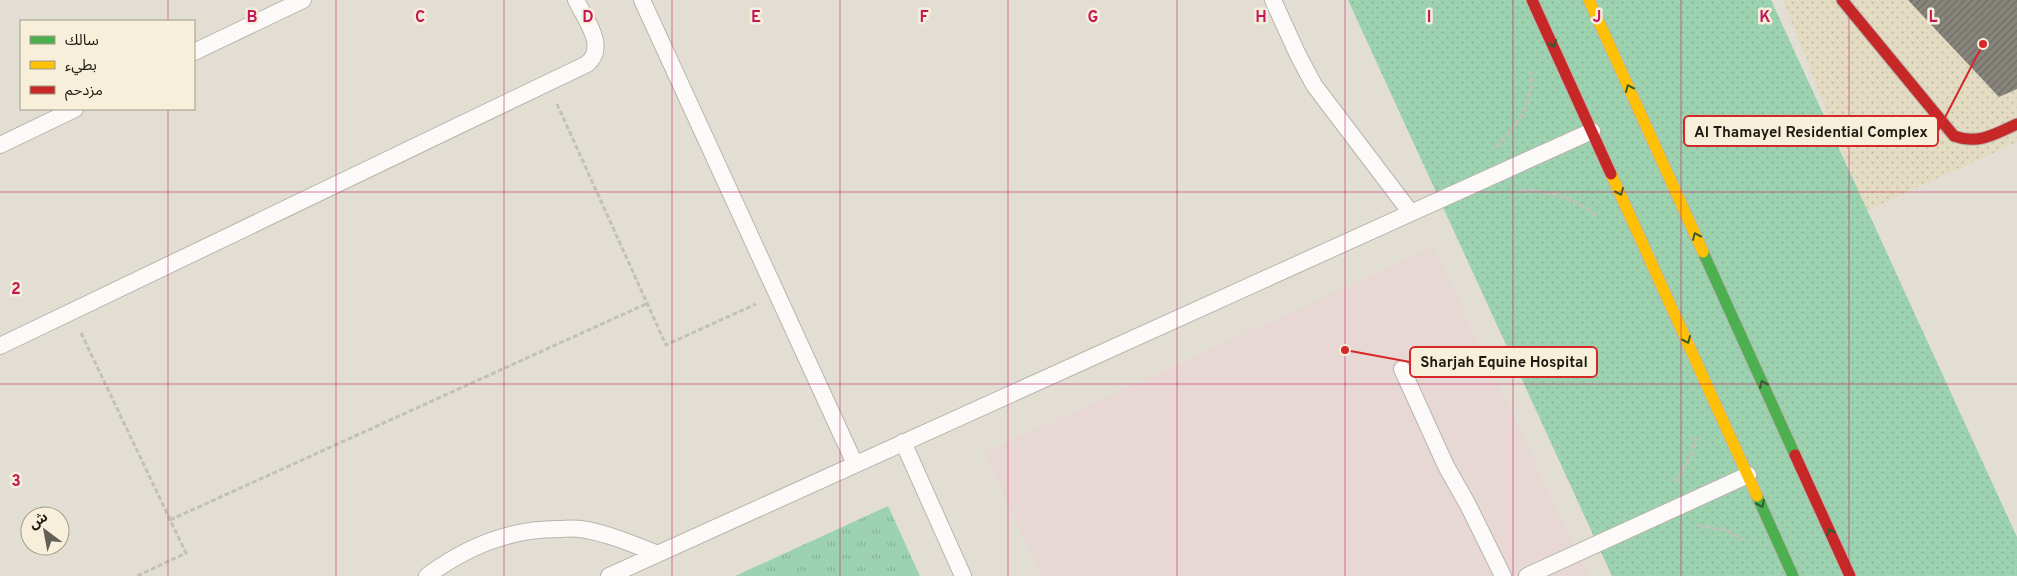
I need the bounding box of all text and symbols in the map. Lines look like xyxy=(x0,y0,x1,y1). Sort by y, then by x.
text: B xyxy=(246,8,258,28)
text: C xyxy=(415,8,425,28)
text: D xyxy=(582,8,594,28)
text: E xyxy=(751,8,761,28)
text: F xyxy=(919,8,929,28)
text: G xyxy=(1088,8,1098,28)
text: H xyxy=(1255,8,1267,28)
text: I xyxy=(1427,8,1431,28)
text: J xyxy=(1593,8,1601,28)
text: K xyxy=(1759,8,1771,28)
text: L xyxy=(1928,8,1938,28)
legend xyxy=(20,20,195,110)
text: سالك xyxy=(65,32,99,51)
one-way arrow xyxy=(1546,39,1557,48)
text: بطيء xyxy=(65,57,97,76)
text: مزدحم xyxy=(65,82,103,101)
one-way arrow xyxy=(1624,84,1635,93)
callout: Al Thamayel Residential Complex xyxy=(1684,116,1938,146)
text: Al Thamayel Residential Complex xyxy=(1694,124,1928,143)
one-way arrow xyxy=(1613,187,1624,196)
one-way arrow xyxy=(1692,232,1702,241)
text: 2 xyxy=(11,280,21,300)
one-way arrow xyxy=(1680,335,1691,344)
callout: Sharjah Equine Hospital xyxy=(1410,347,1597,377)
text: Sharjah Equine Hospital xyxy=(1420,354,1588,373)
one-way arrow xyxy=(1759,380,1770,389)
text: 3 xyxy=(11,472,21,492)
one-way arrow xyxy=(1755,499,1765,508)
north arrow xyxy=(20,506,70,556)
text: ش xyxy=(26,509,52,534)
one-way arrow xyxy=(1826,528,1837,537)

